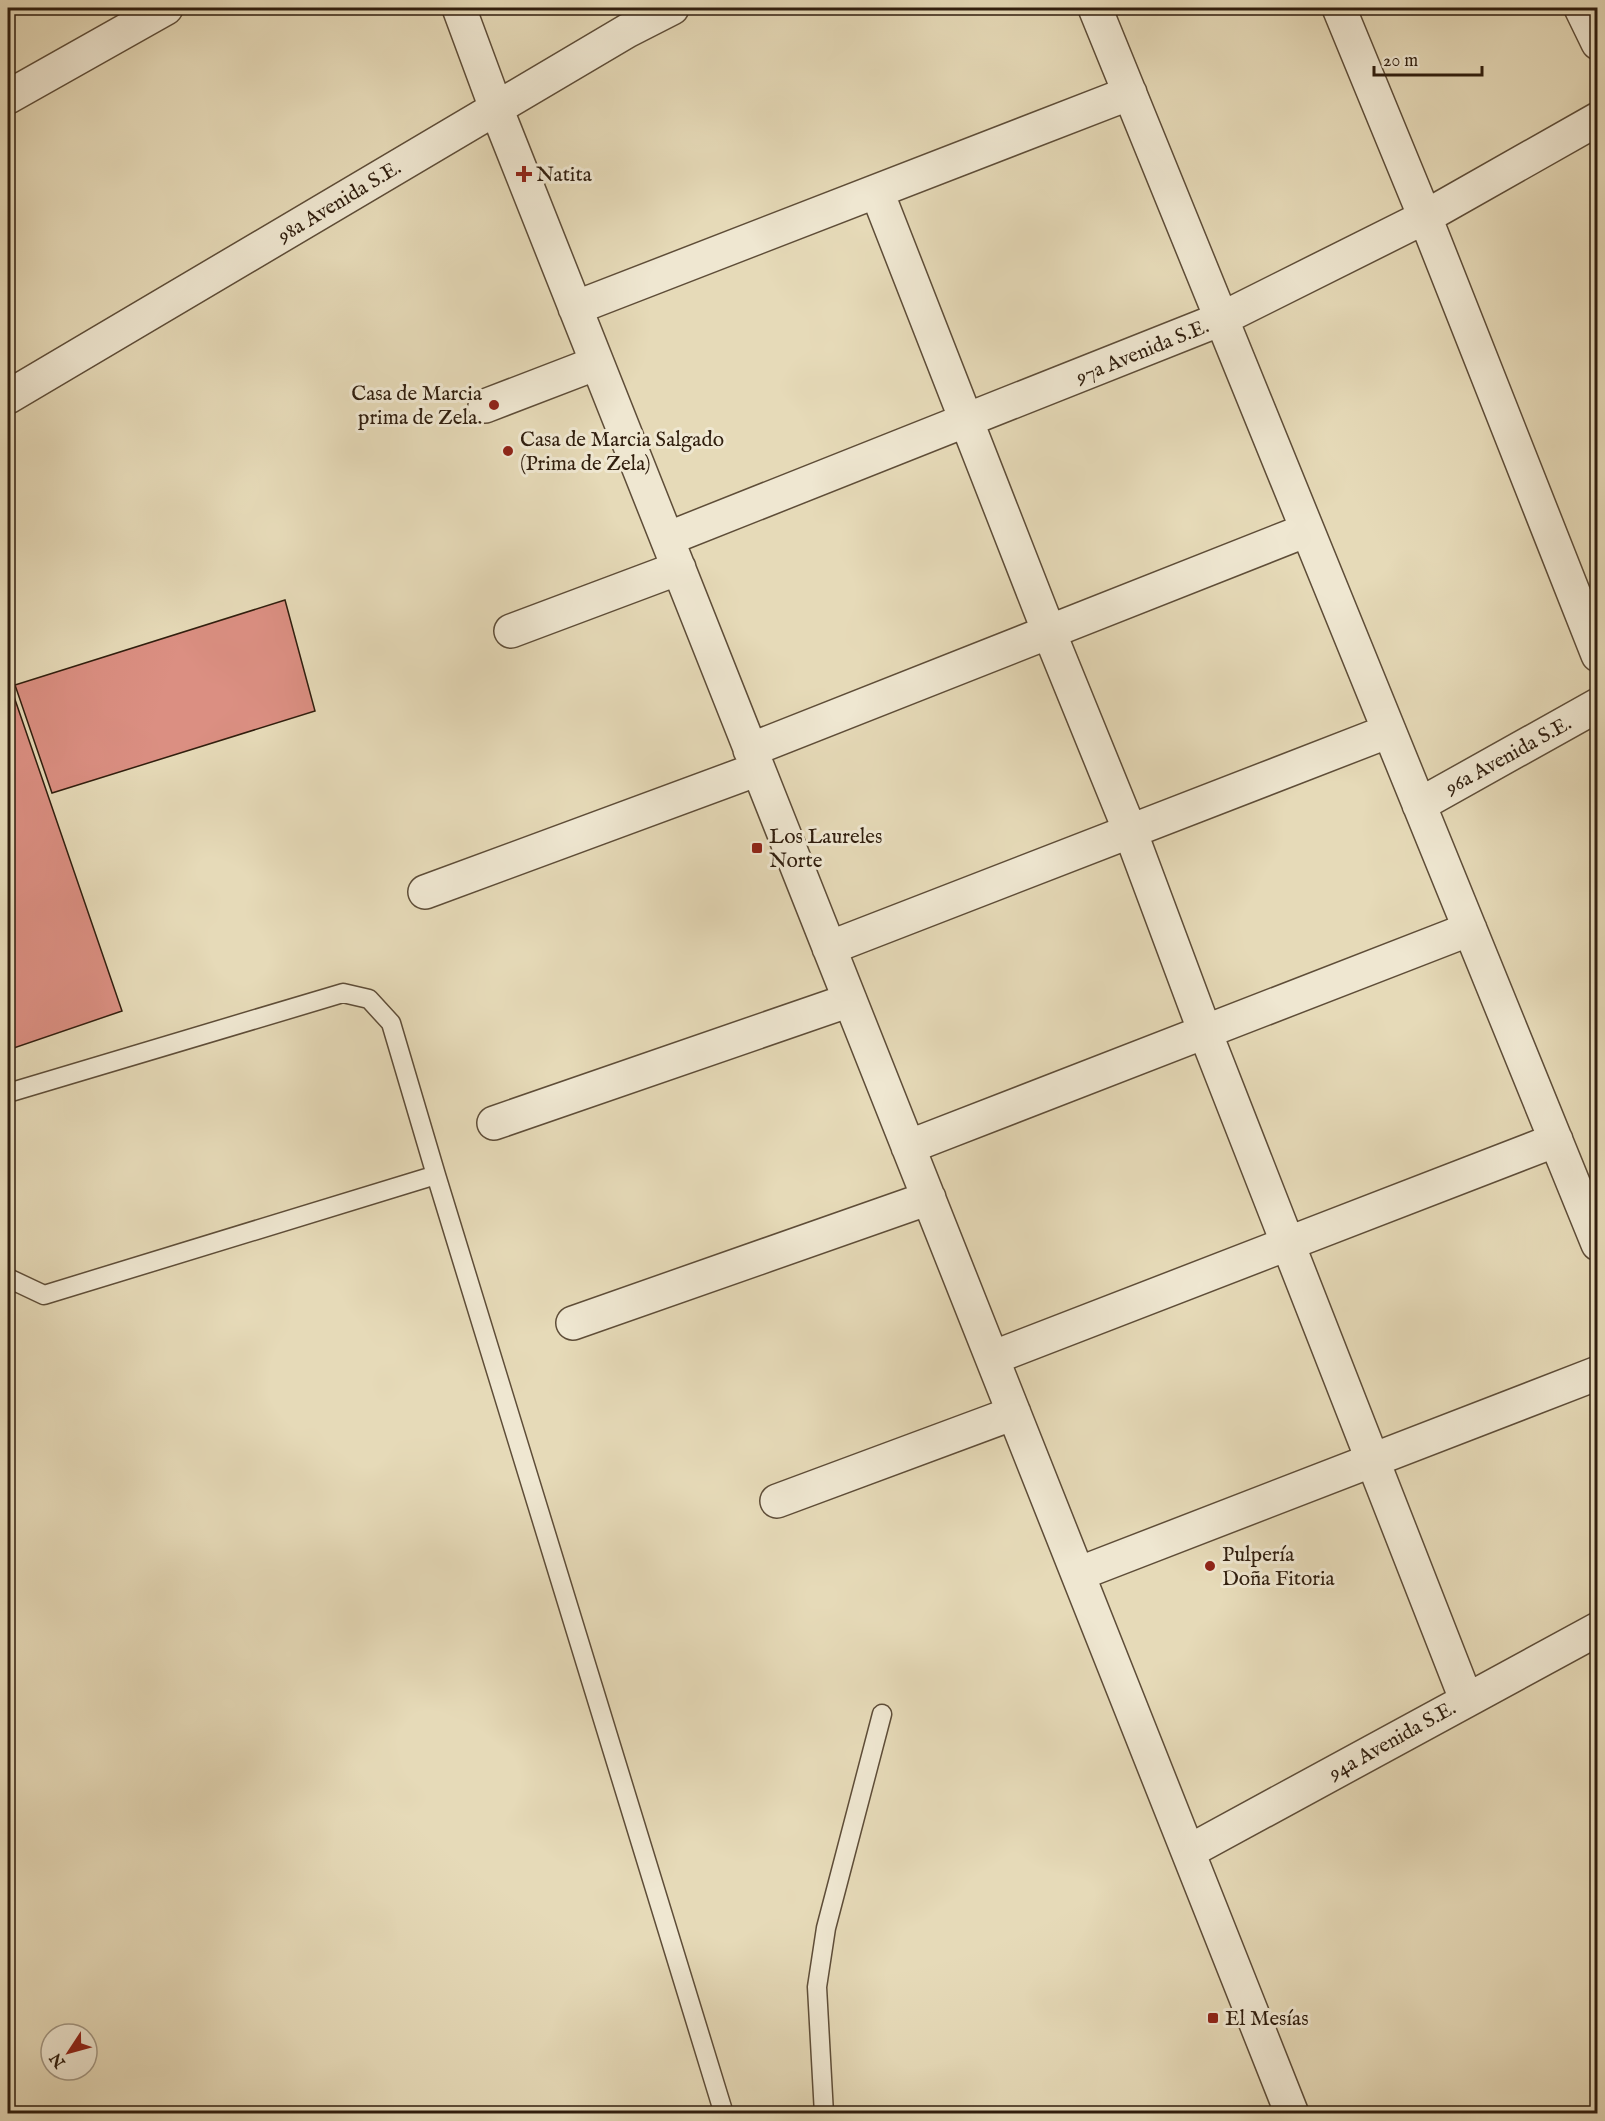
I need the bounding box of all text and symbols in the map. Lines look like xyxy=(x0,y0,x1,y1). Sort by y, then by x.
scale bar xyxy=(1374,39,1482,77)
text: 20 m xyxy=(1383,50,1418,73)
street label: 98a Avenida S.E. xyxy=(272,155,407,250)
place label: Natita xyxy=(536,162,593,189)
marker: Natita xyxy=(517,167,531,181)
street label: 97a Avenida S.E. xyxy=(1071,313,1213,392)
place label: Casa de Marcia prima de Zela. xyxy=(351,381,483,432)
marker: Casa de Marcia prima de Zela. xyxy=(487,398,501,412)
place label: Casa de Marcia Salgado (Prima de Zela) xyxy=(520,427,724,478)
marker: Casa de Marcia Salgado (Prima de Zela) xyxy=(501,444,515,458)
street label: 96a Avenida S.E. xyxy=(1440,711,1577,803)
place label: Los Laureles Norte xyxy=(769,824,882,875)
marker: Los Laureles Norte xyxy=(750,841,764,855)
place label: Pulpería Doña Fitoria xyxy=(1222,1542,1336,1593)
marker: Pulpería Doña Fitoria xyxy=(1203,1559,1217,1573)
street label: 94a Avenida S.E. xyxy=(1323,1695,1461,1788)
place label: El Mesías xyxy=(1225,2006,1309,2033)
marker: El Mesías xyxy=(1206,2011,1220,2025)
north arrow xyxy=(39,2022,99,2082)
text: N xyxy=(46,2048,71,2072)

